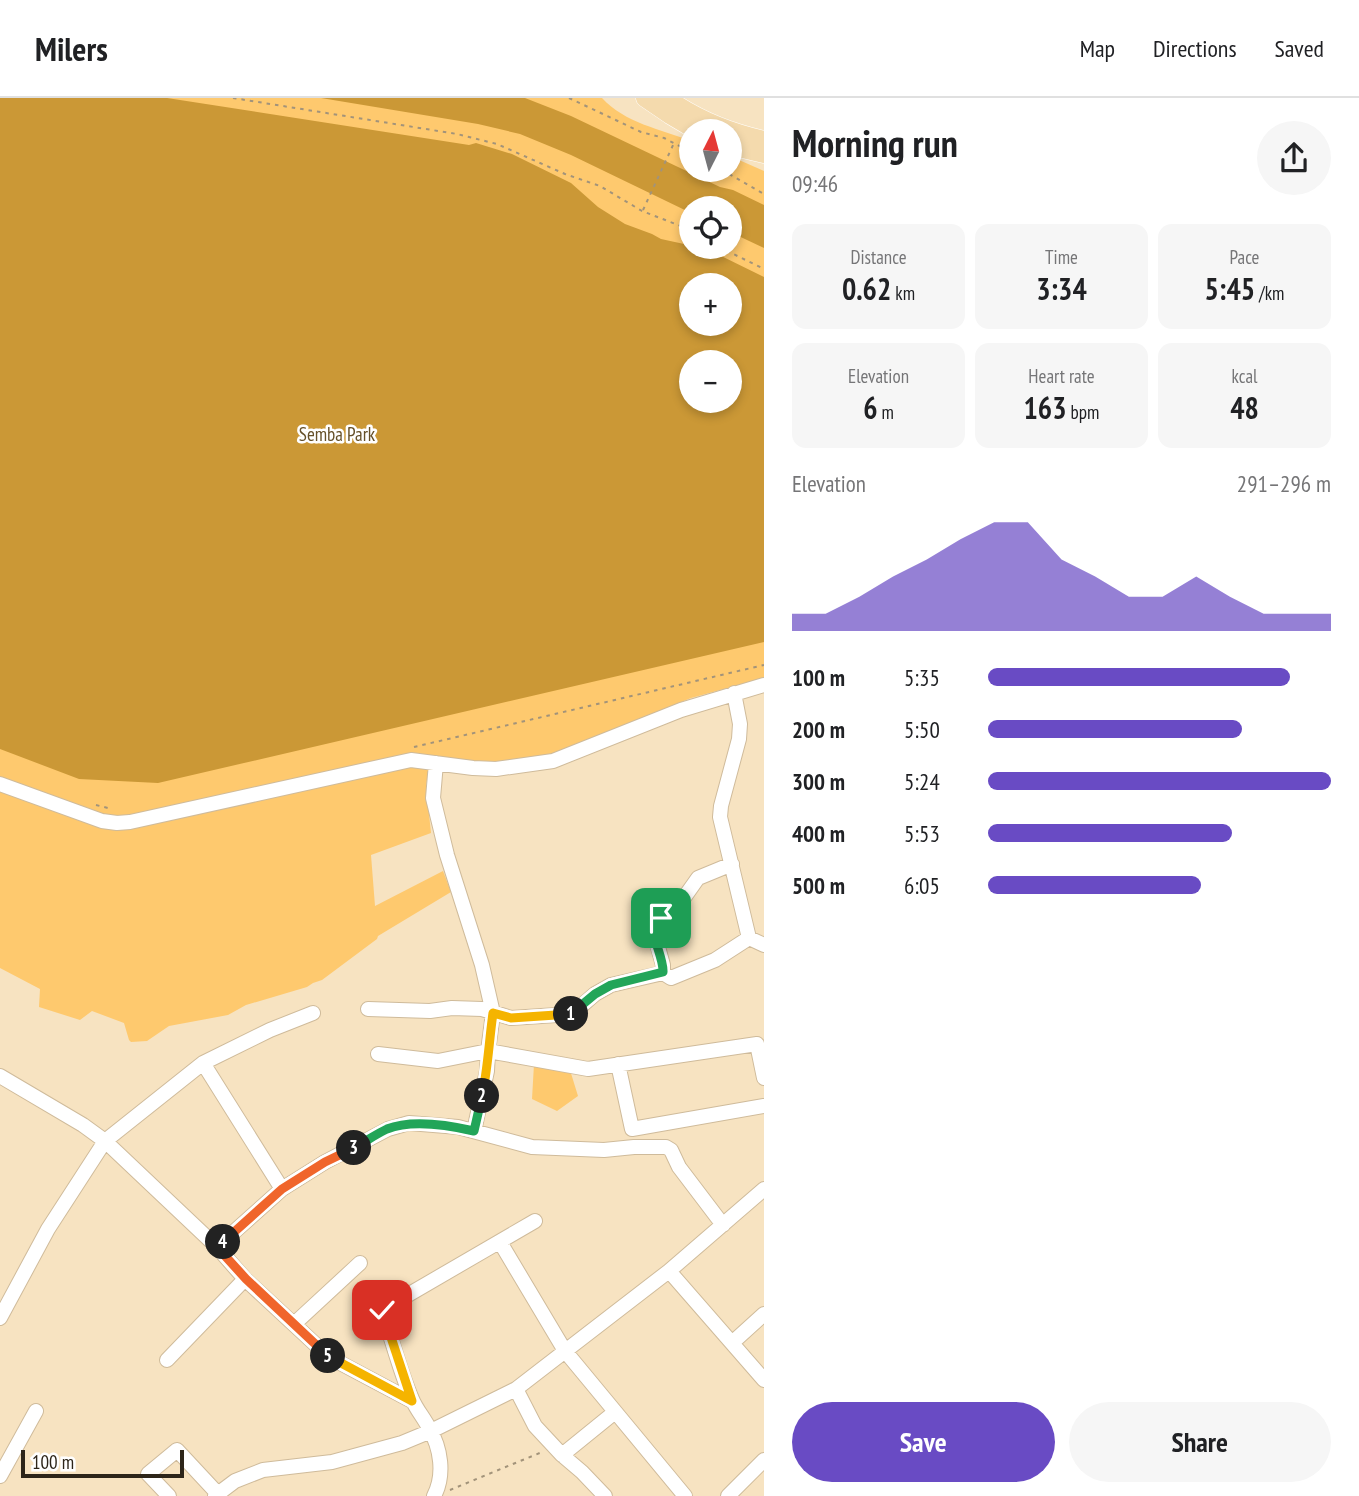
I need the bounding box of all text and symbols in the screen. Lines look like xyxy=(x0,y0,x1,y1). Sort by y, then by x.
text: Milers xyxy=(35,27,108,70)
text: Map xyxy=(1080,33,1115,64)
text: Directions xyxy=(1153,33,1237,64)
text: Saved xyxy=(1275,33,1324,64)
text: Morning run xyxy=(792,118,958,167)
north arrow xyxy=(679,119,742,182)
map controls xyxy=(679,119,742,413)
button: share xyxy=(1257,121,1331,195)
text: 09:46 xyxy=(792,169,838,198)
button: locate xyxy=(679,196,742,259)
text: Distance xyxy=(851,245,906,269)
text: Time xyxy=(1045,245,1078,269)
text: Pace xyxy=(1230,245,1259,269)
text: 0.62 xyxy=(842,269,891,308)
text: 3:34 xyxy=(1036,269,1087,308)
text: 5:45 xyxy=(1205,269,1255,308)
button: + xyxy=(679,273,742,336)
text: km xyxy=(891,281,915,305)
text: /km xyxy=(1255,281,1284,305)
button: − xyxy=(679,350,742,413)
text: Elevation xyxy=(848,364,909,388)
text: Heart rate xyxy=(1028,364,1095,388)
text: kcal xyxy=(1232,364,1257,388)
text: 6 xyxy=(863,388,877,427)
text: 163 xyxy=(1024,388,1067,427)
text: 48 xyxy=(1230,388,1259,427)
text: m xyxy=(877,400,894,424)
text: bpm xyxy=(1067,400,1099,424)
park label: Semba Park xyxy=(299,422,376,446)
text: Elevation xyxy=(792,469,866,498)
text: 291–296 m xyxy=(1237,469,1331,498)
text: 100 m xyxy=(792,663,845,692)
text: 5:35 xyxy=(904,663,940,692)
text: 200 m xyxy=(792,715,845,744)
text: 5:50 xyxy=(904,715,940,744)
text: 300 m xyxy=(792,767,845,796)
text: 5:24 xyxy=(904,767,940,796)
text: 400 m xyxy=(792,819,845,848)
text: 5:53 xyxy=(904,819,940,848)
text: 500 m xyxy=(792,871,845,900)
text: 6:05 xyxy=(904,871,940,900)
pin xyxy=(631,888,691,948)
icon: arrive xyxy=(642,899,680,937)
pin: 1 xyxy=(554,996,588,1032)
text: 1 xyxy=(566,1001,575,1025)
pin: 2 xyxy=(464,1079,500,1114)
text: 2 xyxy=(477,1083,486,1107)
pin: 3 xyxy=(336,1130,372,1166)
text: 3 xyxy=(349,1135,358,1159)
pin: 4 xyxy=(206,1224,241,1260)
text: 4 xyxy=(218,1229,227,1253)
pin xyxy=(352,1280,412,1340)
icon: check xyxy=(363,1291,401,1329)
pin: 5 xyxy=(310,1338,346,1374)
text: 5 xyxy=(323,1343,332,1367)
button: Save xyxy=(792,1402,1055,1482)
button: Share xyxy=(1069,1402,1331,1482)
scale bar xyxy=(21,1447,184,1479)
text: 100 m xyxy=(32,1450,74,1474)

